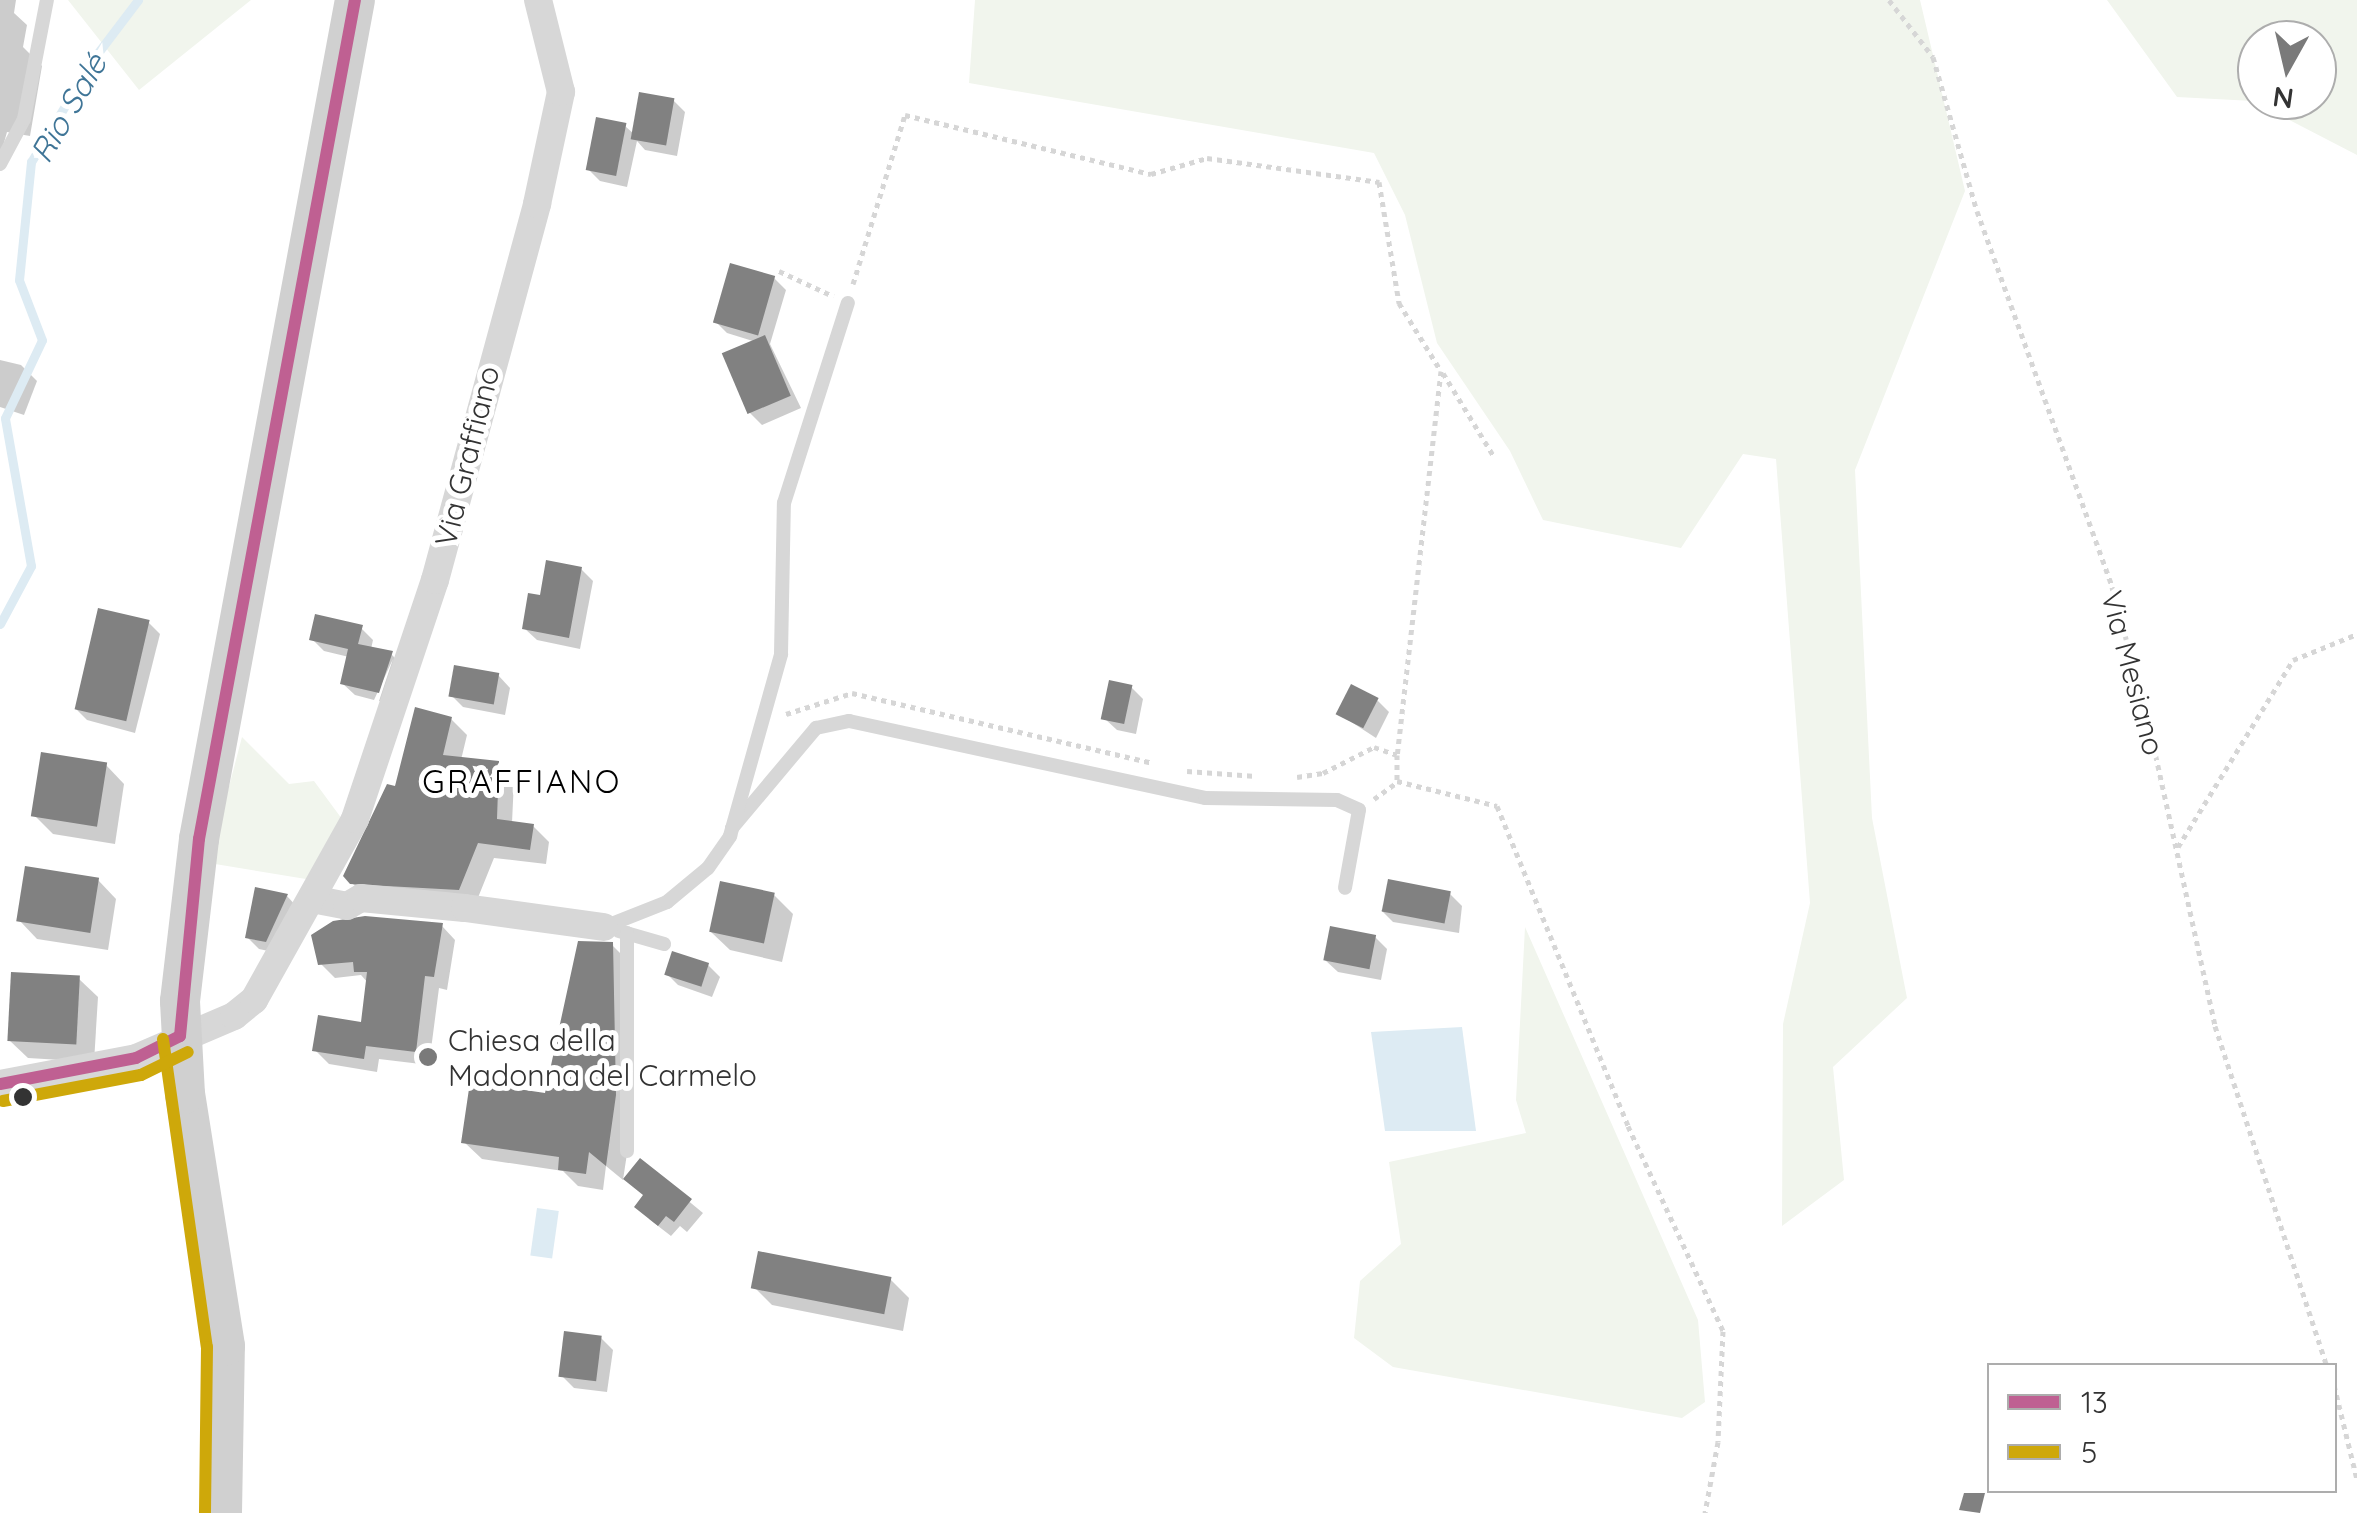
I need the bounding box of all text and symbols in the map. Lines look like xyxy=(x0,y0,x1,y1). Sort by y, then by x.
north arrow xyxy=(2237,20,2337,120)
water label: Rio Salé xyxy=(22,47,114,169)
text: N xyxy=(2270,79,2296,117)
street label: Via Graffiano xyxy=(427,362,507,550)
street label: Via Mesiano xyxy=(2094,587,2172,759)
district label: GRAFFIANO xyxy=(422,762,622,800)
place label: Chiesa della Madonna del Carmelo xyxy=(448,1022,757,1092)
marker: Chiesa della Madonna del Carmelo xyxy=(417,1046,439,1068)
unlabelled marker xyxy=(13,1087,33,1107)
legend xyxy=(1987,1363,2337,1493)
text: 13 xyxy=(2081,1383,2108,1421)
text: 5 xyxy=(2081,1433,2097,1471)

